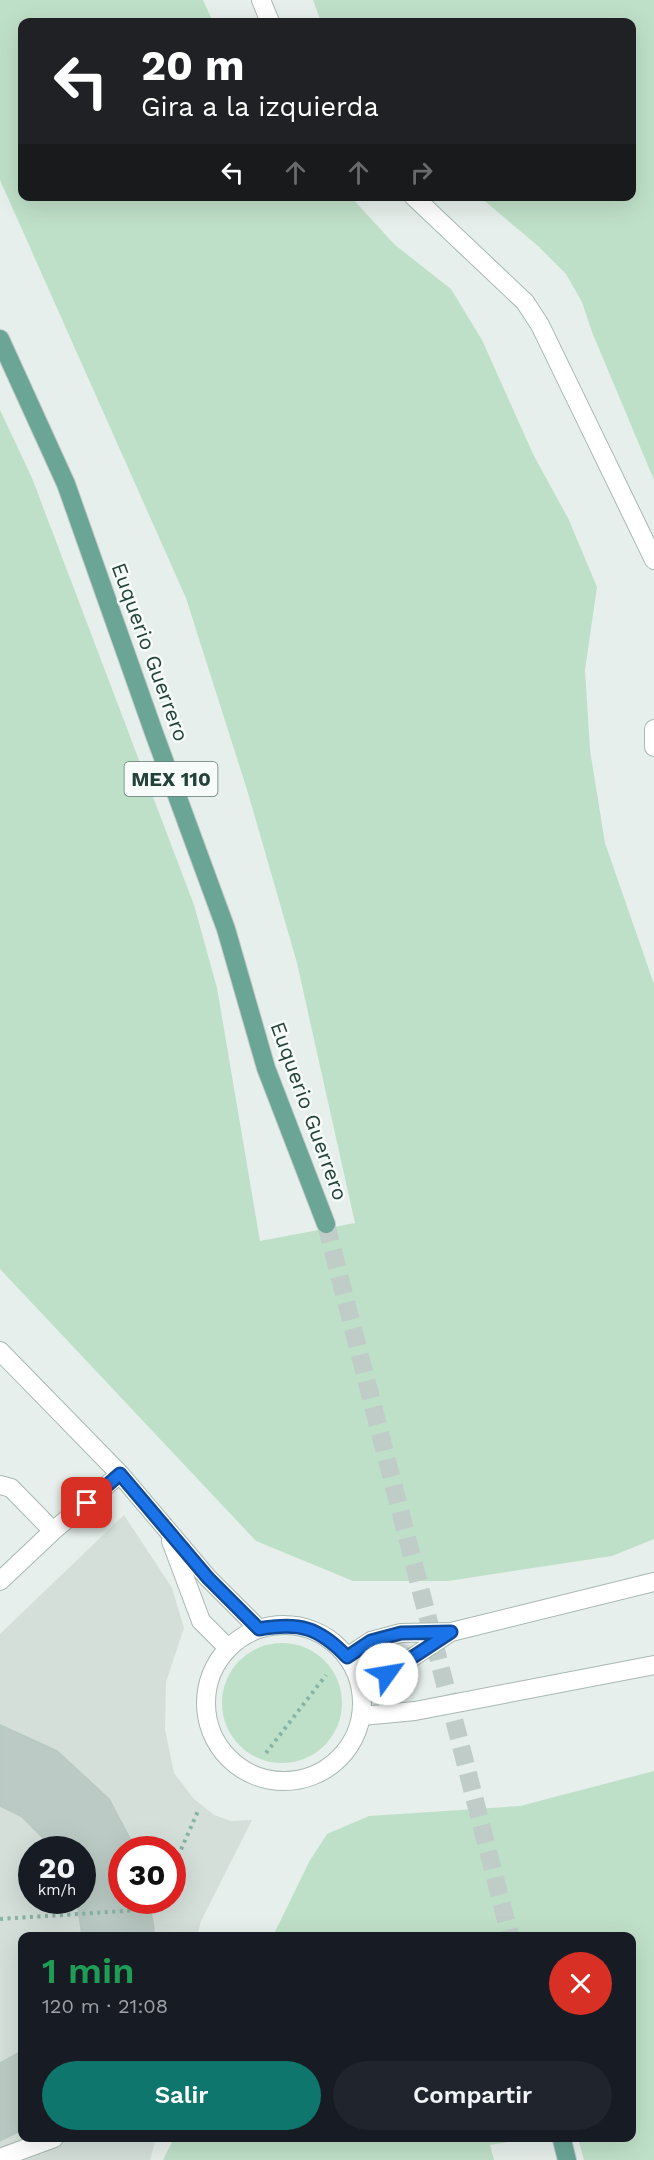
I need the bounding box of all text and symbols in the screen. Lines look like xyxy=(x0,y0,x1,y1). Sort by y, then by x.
text: 20 m xyxy=(141,41,245,90)
icon: left xyxy=(42,42,120,120)
text: Gira a la izquierda xyxy=(141,91,379,123)
icon: left xyxy=(216,156,249,189)
icon: ahead xyxy=(279,156,312,189)
icon: ahead xyxy=(342,156,375,189)
icon: right xyxy=(405,156,438,189)
street label: Euquerio Guerrero xyxy=(107,559,194,745)
road number: MEX 110 xyxy=(124,762,218,796)
street label: Euquerio Guerrero xyxy=(266,1018,353,1204)
pin xyxy=(61,1477,112,1528)
icon: arrive xyxy=(70,1486,103,1519)
position arrow xyxy=(355,1642,419,1706)
speed limit sign: 30 xyxy=(108,1836,186,1914)
text: 20 xyxy=(38,1850,76,1885)
text: km/h xyxy=(38,1881,76,1899)
text: 1 min xyxy=(42,1950,134,1992)
button: close xyxy=(549,1952,612,2015)
text: 120 m · 21:08 xyxy=(42,1994,168,2018)
button: Salir xyxy=(42,2061,321,2130)
button: Compartir xyxy=(333,2061,612,2130)

